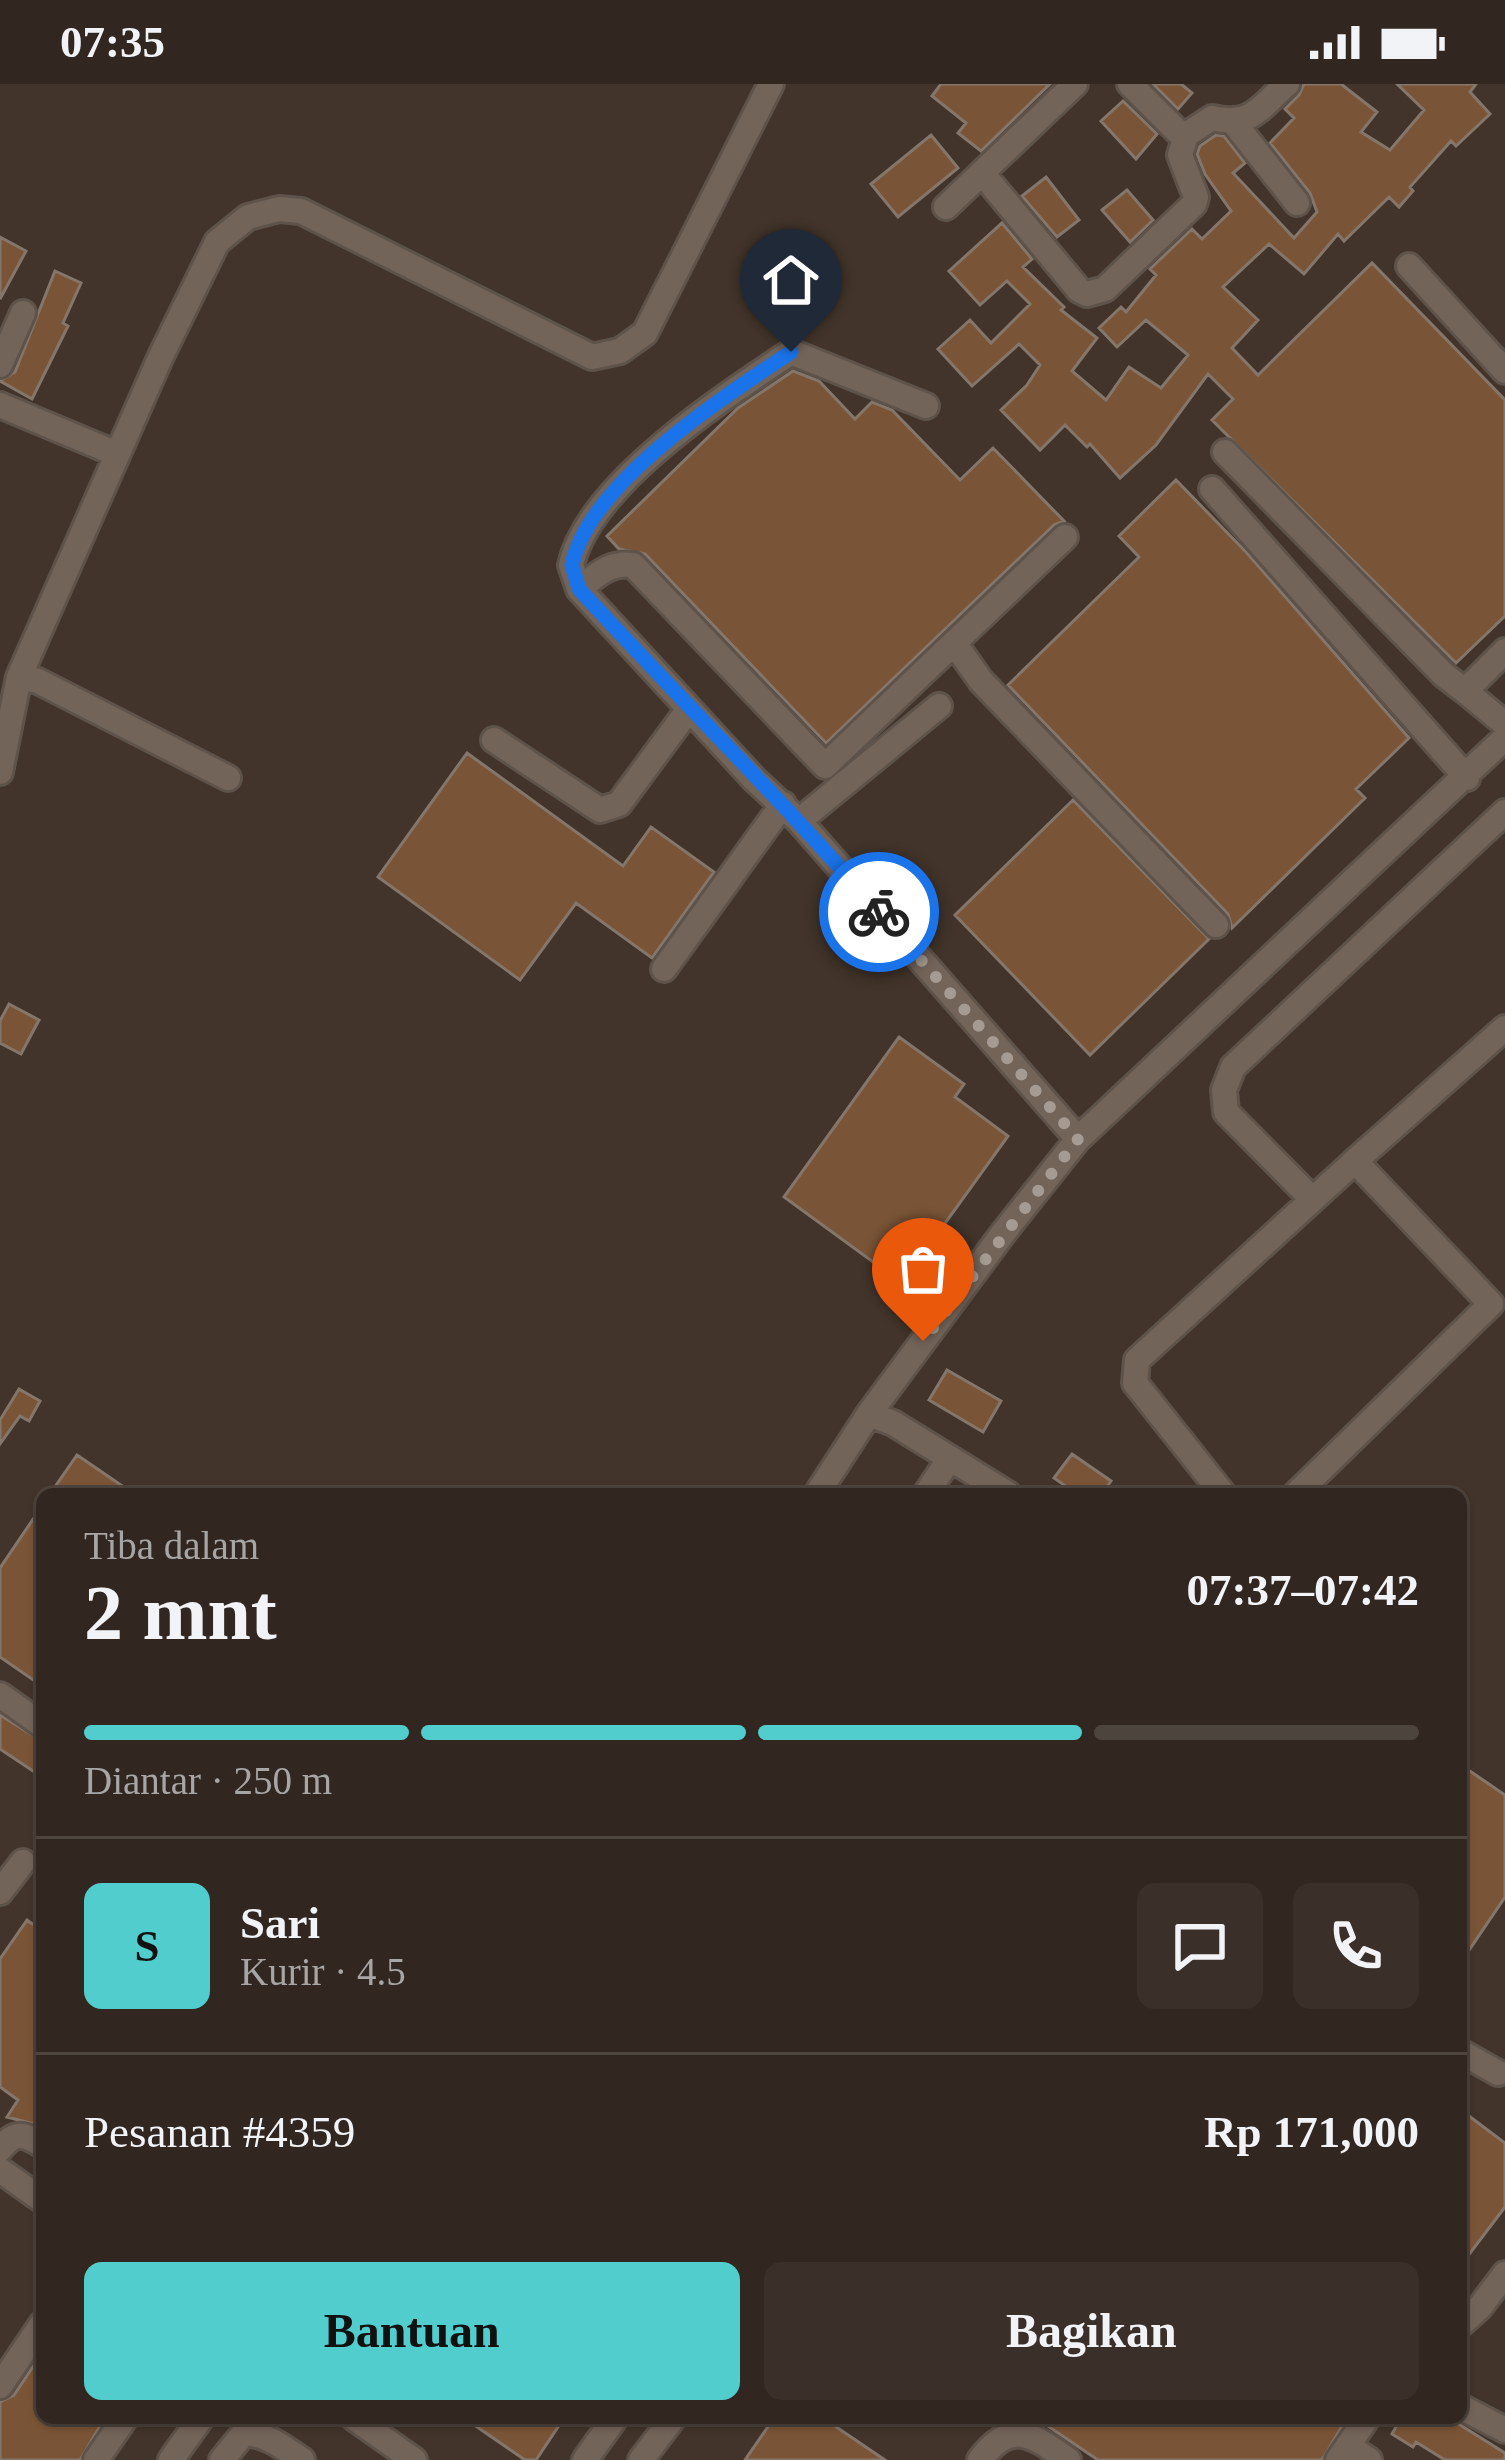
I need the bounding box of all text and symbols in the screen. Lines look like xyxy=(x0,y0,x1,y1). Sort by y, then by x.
text: 07:35 xyxy=(60,17,165,67)
pin xyxy=(740,229,842,352)
icon: home xyxy=(758,247,824,313)
courier xyxy=(819,852,939,972)
icon: bike xyxy=(846,879,912,945)
pin xyxy=(872,1218,974,1341)
icon: bag xyxy=(890,1236,956,1302)
text: Tiba dalam xyxy=(84,1524,259,1567)
text: 07:37–07:42 xyxy=(1187,1565,1419,1615)
text: 2 mnt xyxy=(84,1569,277,1656)
text: Diantar · 250 m xyxy=(84,1759,332,1802)
button: chat xyxy=(1137,1883,1263,2009)
button: phone xyxy=(1293,1883,1419,2009)
text: Sari xyxy=(240,1898,320,1948)
text: S xyxy=(134,1921,160,1971)
text: Kurir · 4.5 xyxy=(240,1950,406,1993)
text: Pesanan #4359 xyxy=(84,2107,355,2157)
text: Rp 171,000 xyxy=(1204,2107,1419,2157)
button: Bantuan xyxy=(84,2262,740,2400)
button: Bagikan xyxy=(764,2262,1419,2400)

